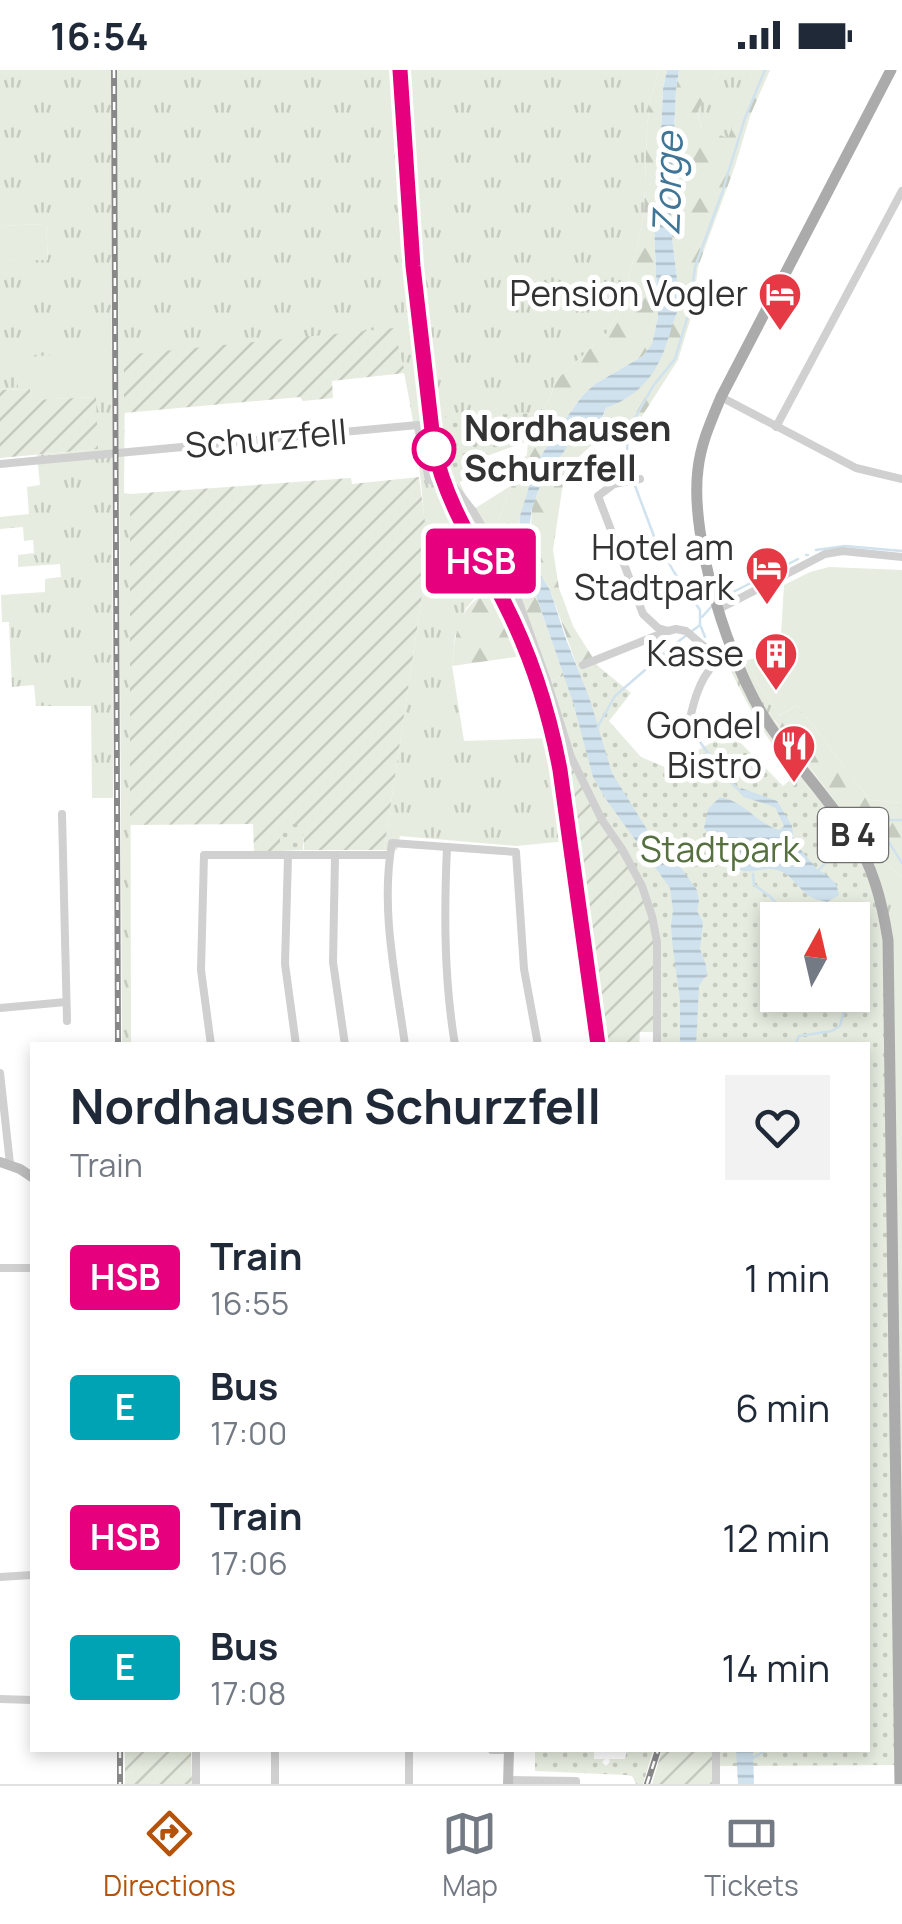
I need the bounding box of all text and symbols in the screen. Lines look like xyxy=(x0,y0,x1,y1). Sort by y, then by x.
text: 16:54 xyxy=(50,9,149,61)
water label: Zorge xyxy=(638,129,694,237)
place label: Pension Vogler xyxy=(510,269,748,317)
hotel icon: Pension Vogler xyxy=(757,271,803,332)
place label: Nordhausen Schurzfell xyxy=(464,404,671,492)
street label: Schurzfell xyxy=(183,407,349,469)
marker: Nordhausen Schurzfell xyxy=(413,428,455,470)
place label: Hotel am Stadtpark xyxy=(574,523,736,611)
line badge: HSB xyxy=(424,528,538,594)
text: HSB xyxy=(446,537,516,585)
hotel icon: Hotel am Stadtpark xyxy=(744,545,790,606)
place label: Kasse xyxy=(647,629,744,677)
building icon: Kasse xyxy=(753,631,799,692)
place label: Gondel Bistro xyxy=(647,701,762,789)
restaurant icon: Gondel Bistro xyxy=(771,723,817,784)
road number: B 4 xyxy=(818,808,888,862)
park label: Stadtpark xyxy=(640,825,802,873)
north arrow xyxy=(760,902,870,1012)
map controls xyxy=(760,902,870,1012)
text: Nordhausen Schurzfell xyxy=(70,1073,601,1138)
button: heart xyxy=(725,1075,830,1180)
text: Train xyxy=(70,1143,143,1187)
text: Train xyxy=(210,1229,303,1281)
text: 1 min xyxy=(744,1251,830,1303)
text: HSB xyxy=(90,1253,160,1301)
text: 16:55 xyxy=(210,1281,289,1325)
text: Bus xyxy=(210,1359,278,1411)
text: 6 min xyxy=(735,1381,830,1433)
text: E xyxy=(115,1383,135,1431)
text: 17:00 xyxy=(210,1411,287,1455)
text: Train xyxy=(210,1489,303,1541)
text: 12 min xyxy=(722,1511,830,1563)
text: HSB xyxy=(90,1513,160,1561)
text: 17:06 xyxy=(210,1541,288,1585)
text: Bus xyxy=(210,1619,278,1671)
text: 14 min xyxy=(722,1641,830,1693)
text: E xyxy=(115,1643,135,1691)
text: 17:08 xyxy=(210,1671,286,1715)
tab: Directions xyxy=(103,1806,236,1904)
tab: Map xyxy=(442,1806,498,1904)
tab: Tickets xyxy=(704,1806,799,1904)

